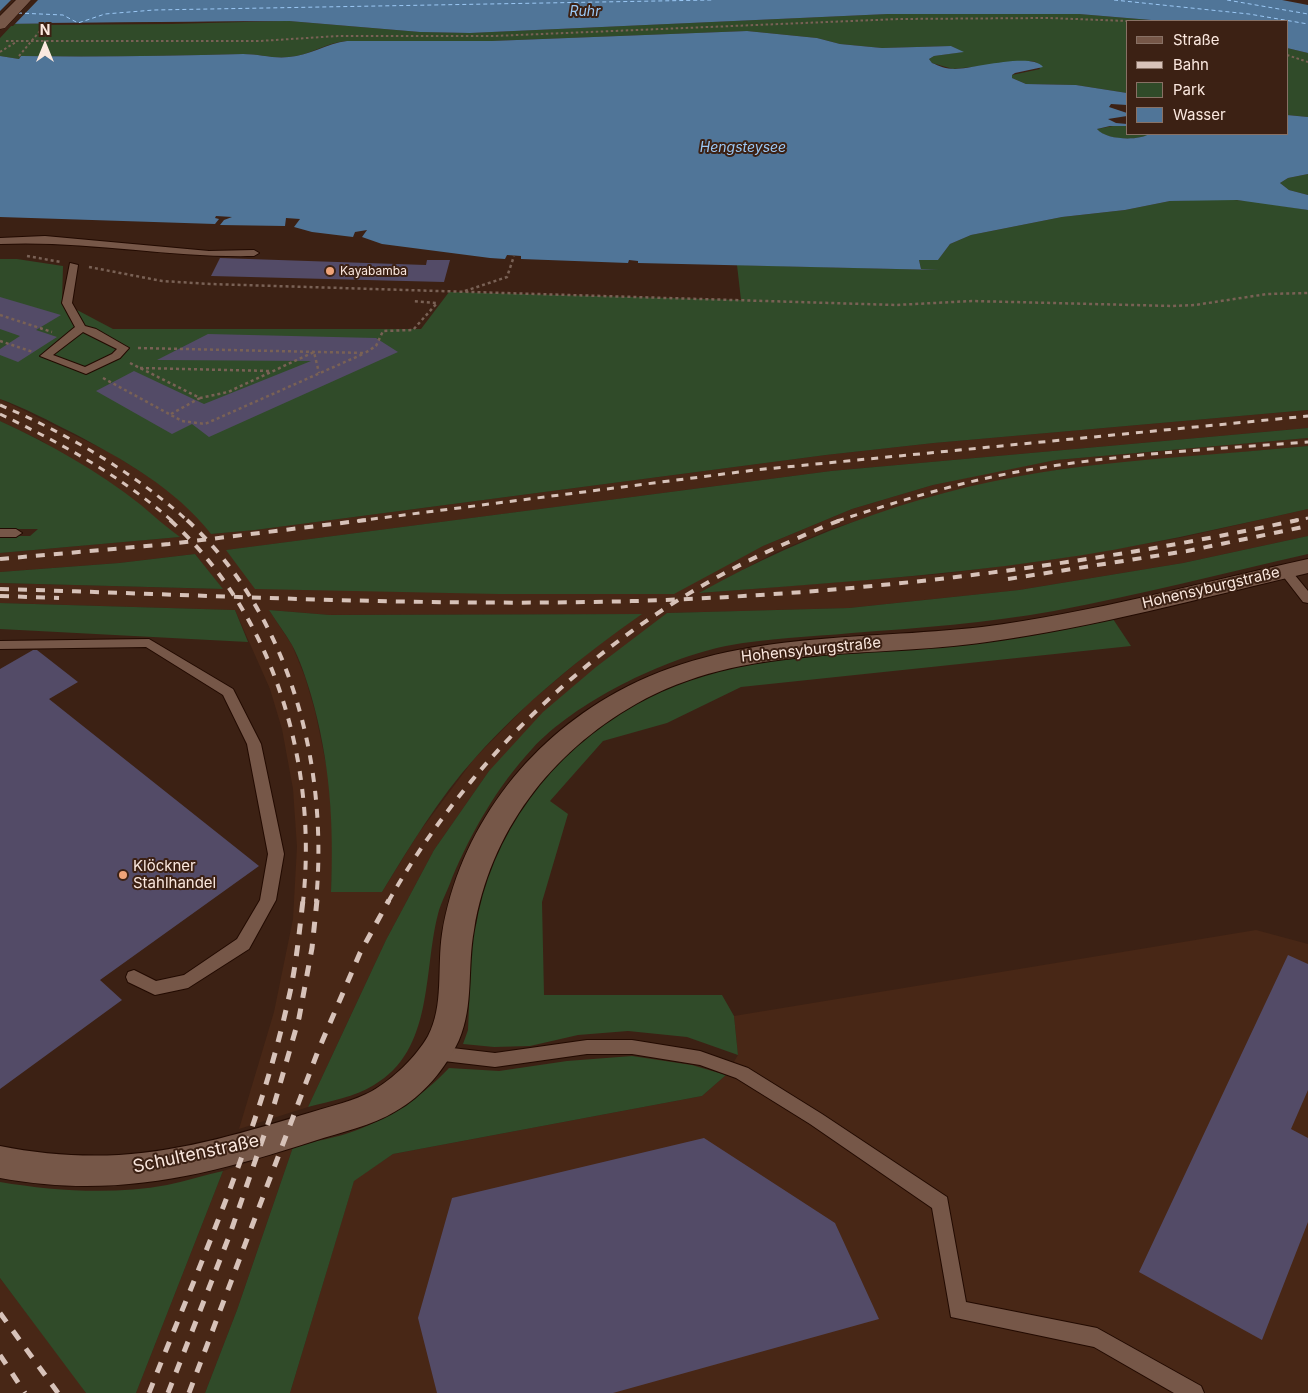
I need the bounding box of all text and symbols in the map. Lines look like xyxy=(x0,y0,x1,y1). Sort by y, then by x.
water label: Ruhr xyxy=(570,4,600,20)
north arrow xyxy=(20,20,70,70)
legend xyxy=(1126,20,1288,135)
text: N xyxy=(40,21,50,38)
text: Straße xyxy=(1173,30,1220,49)
text: Bahn xyxy=(1173,55,1209,74)
text: Park xyxy=(1173,80,1205,99)
text: Wasser xyxy=(1173,105,1226,124)
water label: Hengsteysee xyxy=(700,140,786,156)
place label: Kayabamba xyxy=(340,264,407,278)
marker: Kayabamba xyxy=(324,265,336,277)
street label: Hohensyburgstraße xyxy=(1140,563,1282,613)
street label: Hohensyburgstraße xyxy=(740,634,882,666)
place label: Klöckner Stahlhandel xyxy=(133,857,216,892)
marker: Klöckner Stahlhandel xyxy=(117,869,129,881)
street label: Schultenstraße xyxy=(131,1130,261,1178)

